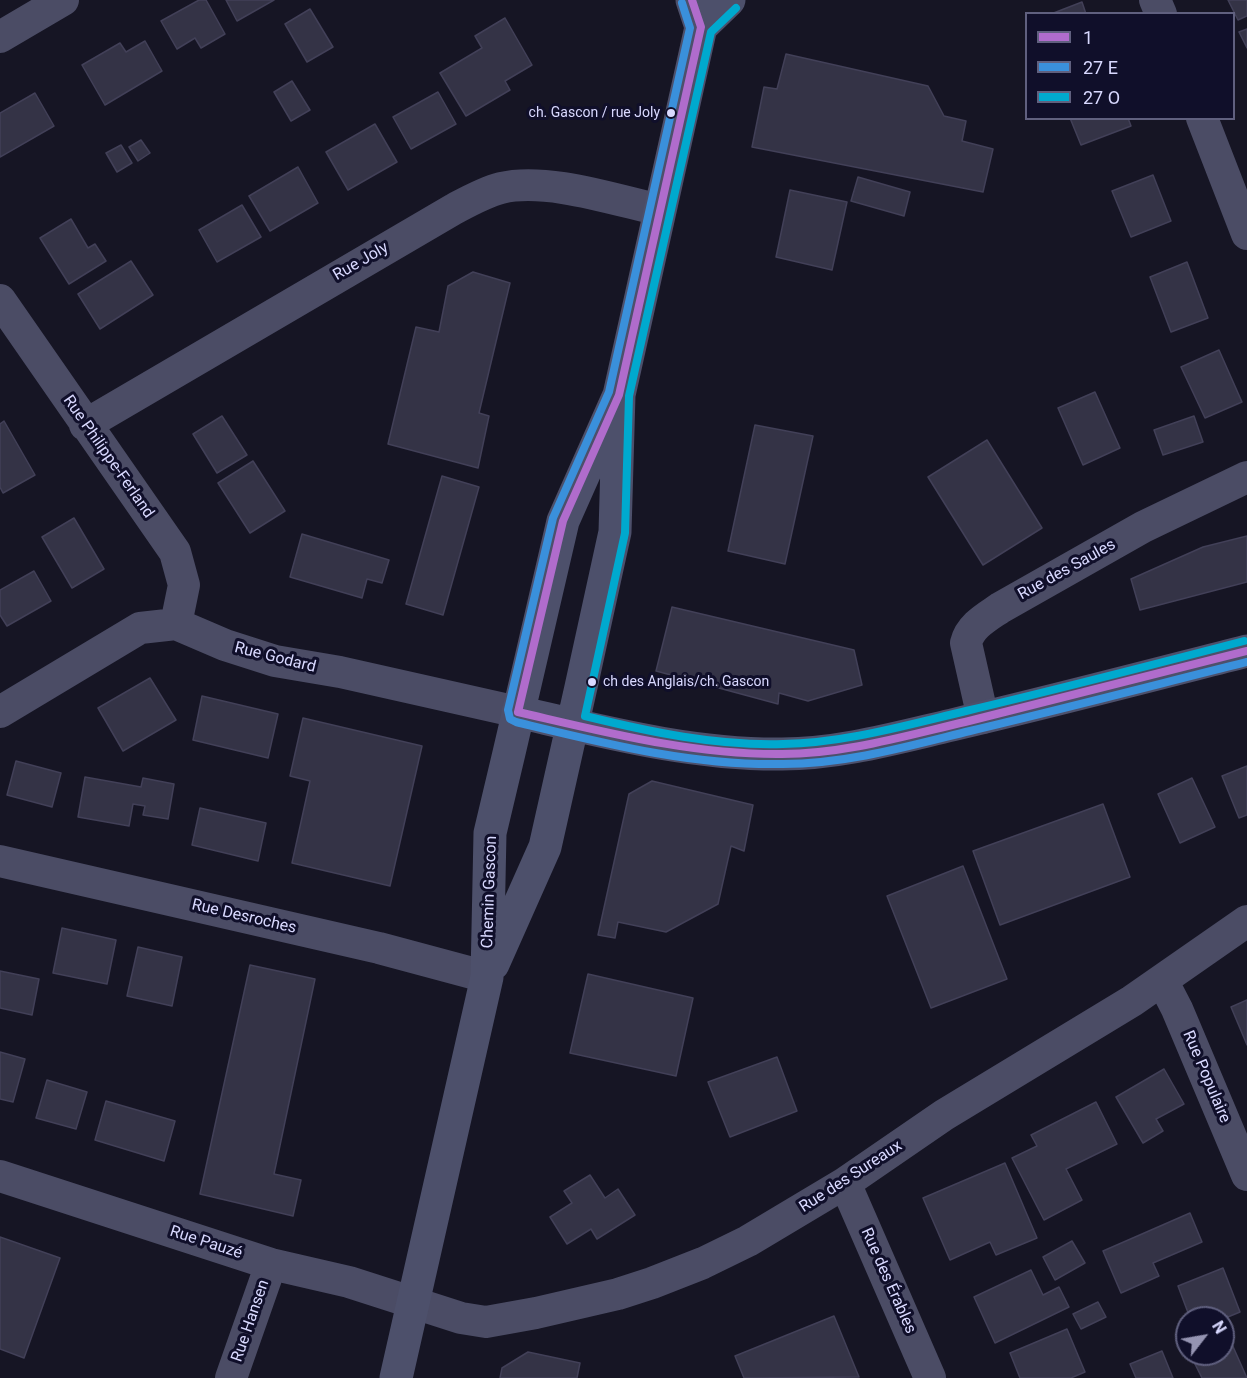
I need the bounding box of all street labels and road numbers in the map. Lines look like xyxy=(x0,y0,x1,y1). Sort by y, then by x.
street label: Rue Joly xyxy=(330,239,392,285)
street label: Rue Philippe-Ferland xyxy=(58,392,158,522)
street label: Rue des Saules xyxy=(1015,535,1119,605)
street label: Rue Godard xyxy=(232,639,318,677)
street label: Chemin Gascon xyxy=(478,835,502,949)
street label: Rue Desroches xyxy=(190,896,298,938)
street label: Rue Populaire xyxy=(1178,1028,1234,1126)
street label: Rue des Sureaux xyxy=(796,1137,906,1217)
street label: Rue Pauzé xyxy=(167,1222,245,1264)
street label: Rue des Érables xyxy=(856,1225,920,1337)
street label: Rue Hansen xyxy=(228,1277,274,1365)

